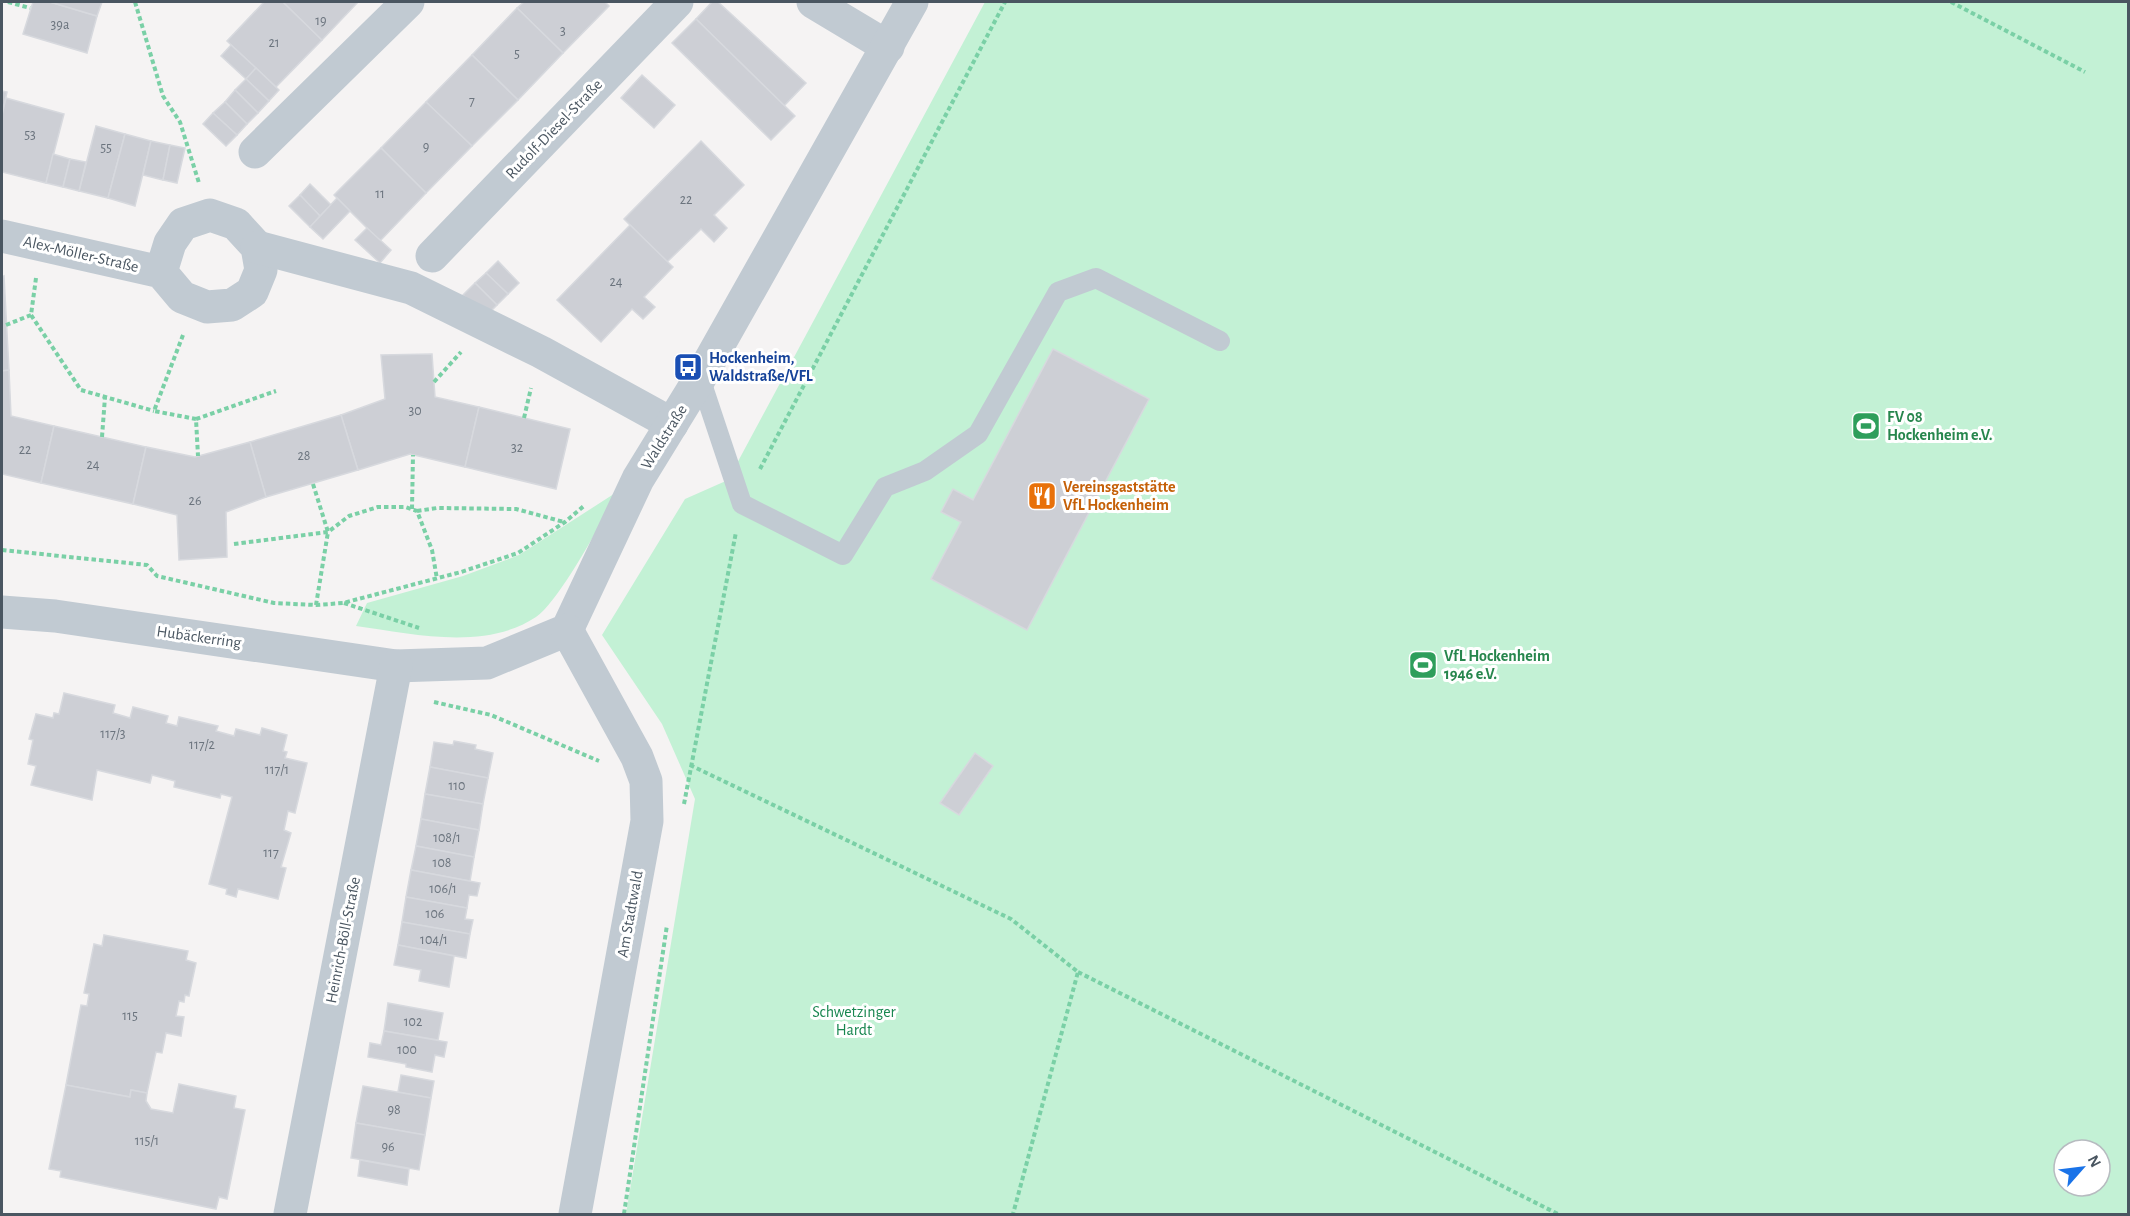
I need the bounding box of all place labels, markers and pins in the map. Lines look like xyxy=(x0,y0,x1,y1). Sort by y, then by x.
place label: Hockenheim, Waldstraße/VFL xyxy=(709,350,813,384)
bus stop icon: Hockenheim, Waldstraße/VFL xyxy=(672,351,704,383)
place label: FV 08 Hockenheim e.V. xyxy=(1887,409,1992,443)
sports icon: FV 08 Hockenheim e.V. xyxy=(1850,410,1882,442)
place label: Vereinsgaststätte VfL Hockenheim xyxy=(1063,479,1176,513)
restaurant icon: Vereinsgaststätte VfL Hockenheim xyxy=(1026,480,1058,512)
place label: VfL Hockenheim 1946 e.V. xyxy=(1444,648,1550,682)
sports icon: VfL Hockenheim 1946 e.V. xyxy=(1407,649,1439,681)

